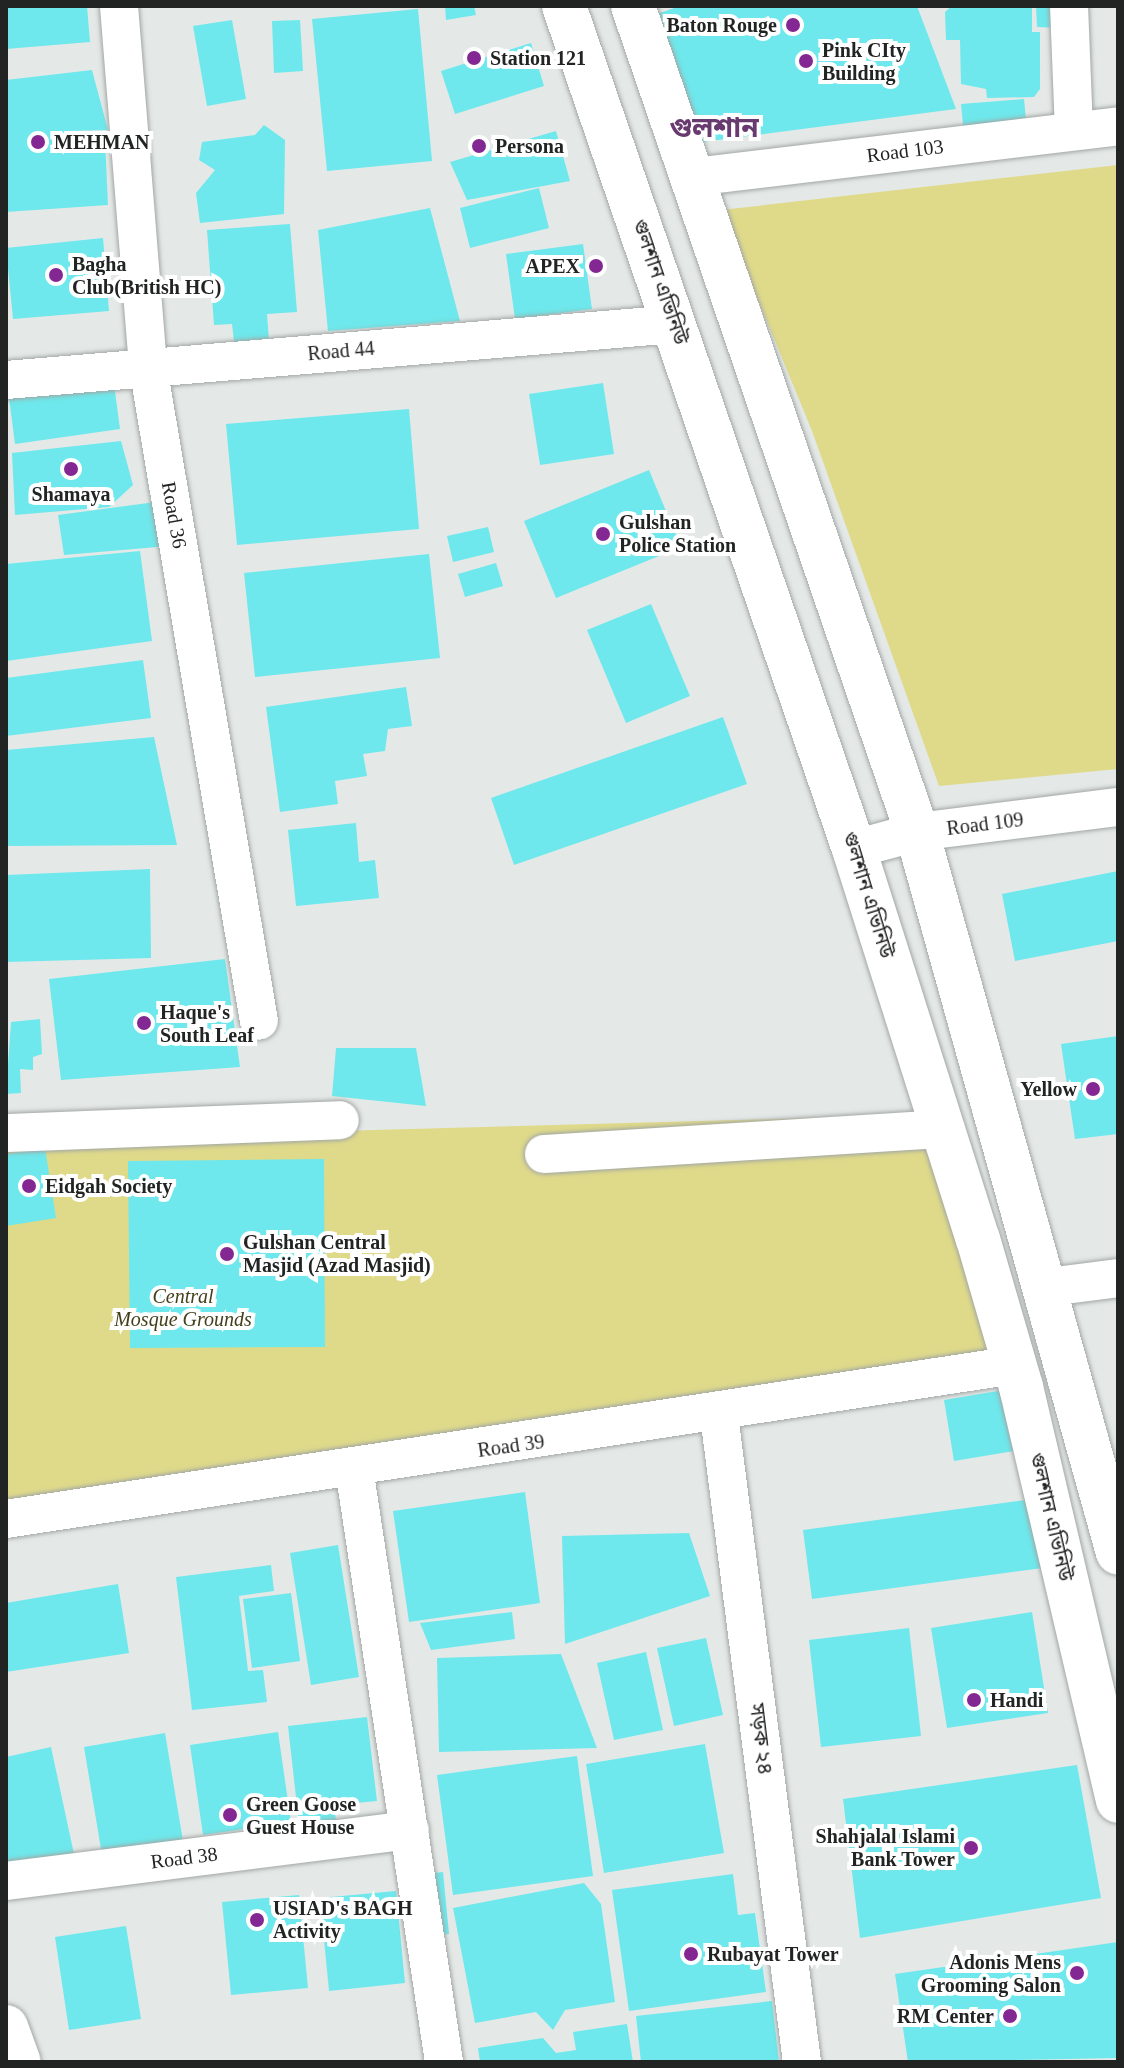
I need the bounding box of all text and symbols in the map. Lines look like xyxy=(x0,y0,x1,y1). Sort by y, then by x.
place label: Baton Rouge xyxy=(666,13,777,37)
marker: Baton Rouge xyxy=(784,16,802,34)
place label: Pink CIty Building xyxy=(822,38,906,85)
place label: Station 121 xyxy=(490,46,586,70)
marker: Station 121 xyxy=(465,49,483,67)
marker: Pink CIty Building xyxy=(797,52,815,70)
district label: গুলশান xyxy=(669,111,759,145)
place label: MEHMAN xyxy=(54,130,150,154)
marker: MEHMAN xyxy=(29,133,47,151)
place label: Persona xyxy=(495,134,564,158)
street label: Road 103 xyxy=(865,134,945,168)
marker: Persona xyxy=(470,137,488,155)
street label: গুলশান এভিনিউ xyxy=(627,216,693,348)
place label: Bagha Club(British HC) xyxy=(72,252,221,299)
place label: APEX xyxy=(526,254,580,278)
marker: APEX xyxy=(587,257,605,275)
marker: Bagha Club(British HC) xyxy=(47,266,65,284)
street label: Road 44 xyxy=(306,336,376,366)
marker: Shamaya xyxy=(62,460,80,478)
street label: Road 36 xyxy=(156,480,192,550)
place label: Shamaya xyxy=(32,482,110,506)
place label: Gulshan Police Station xyxy=(619,510,736,557)
marker: Gulshan Police Station xyxy=(594,525,612,543)
street label: Road 109 xyxy=(945,807,1025,841)
street label: গুলশান এভিনিউ xyxy=(837,829,899,961)
place label: Haque's South Leaf xyxy=(160,1000,254,1047)
marker: Haque's South Leaf xyxy=(135,1014,153,1032)
place label: Yellow xyxy=(1020,1077,1077,1101)
marker: Yellow xyxy=(1084,1080,1102,1098)
place label: Eidgah Society xyxy=(45,1174,172,1198)
marker: Eidgah Society xyxy=(20,1177,38,1195)
place label: Gulshan Central Masjid (Azad Masjid) xyxy=(243,1230,431,1277)
marker: Gulshan Central Masjid (Azad Masjid) xyxy=(218,1245,236,1263)
park label: Central Mosque Grounds xyxy=(114,1284,252,1331)
street label: Road 39 xyxy=(476,1429,546,1463)
street label: গুলশান এভিনিউ xyxy=(1025,1450,1077,1584)
place label: Handi xyxy=(990,1688,1043,1712)
marker: Handi xyxy=(965,1691,983,1709)
street label: সড়ক ২৪ xyxy=(745,1702,777,1776)
place label: Green Goose Guest House xyxy=(246,1792,356,1839)
marker: Green Goose Guest House xyxy=(221,1806,239,1824)
place label: Shahjalal Islami Bank Tower xyxy=(816,1824,955,1871)
marker: Shahjalal Islami Bank Tower xyxy=(962,1839,980,1857)
street label: Road 38 xyxy=(149,1842,219,1874)
place label: USIAD's BAGH Activity xyxy=(273,1896,412,1943)
marker: USIAD's BAGH Activity xyxy=(248,1911,266,1929)
place label: Rubayat Tower xyxy=(707,1942,839,1966)
marker: Rubayat Tower xyxy=(682,1945,700,1963)
place label: Adonis Mens Grooming Salon xyxy=(921,1950,1061,1997)
marker: Adonis Mens Grooming Salon xyxy=(1068,1964,1086,1982)
place label: RM Center xyxy=(897,2004,994,2028)
marker: RM Center xyxy=(1001,2007,1019,2025)

